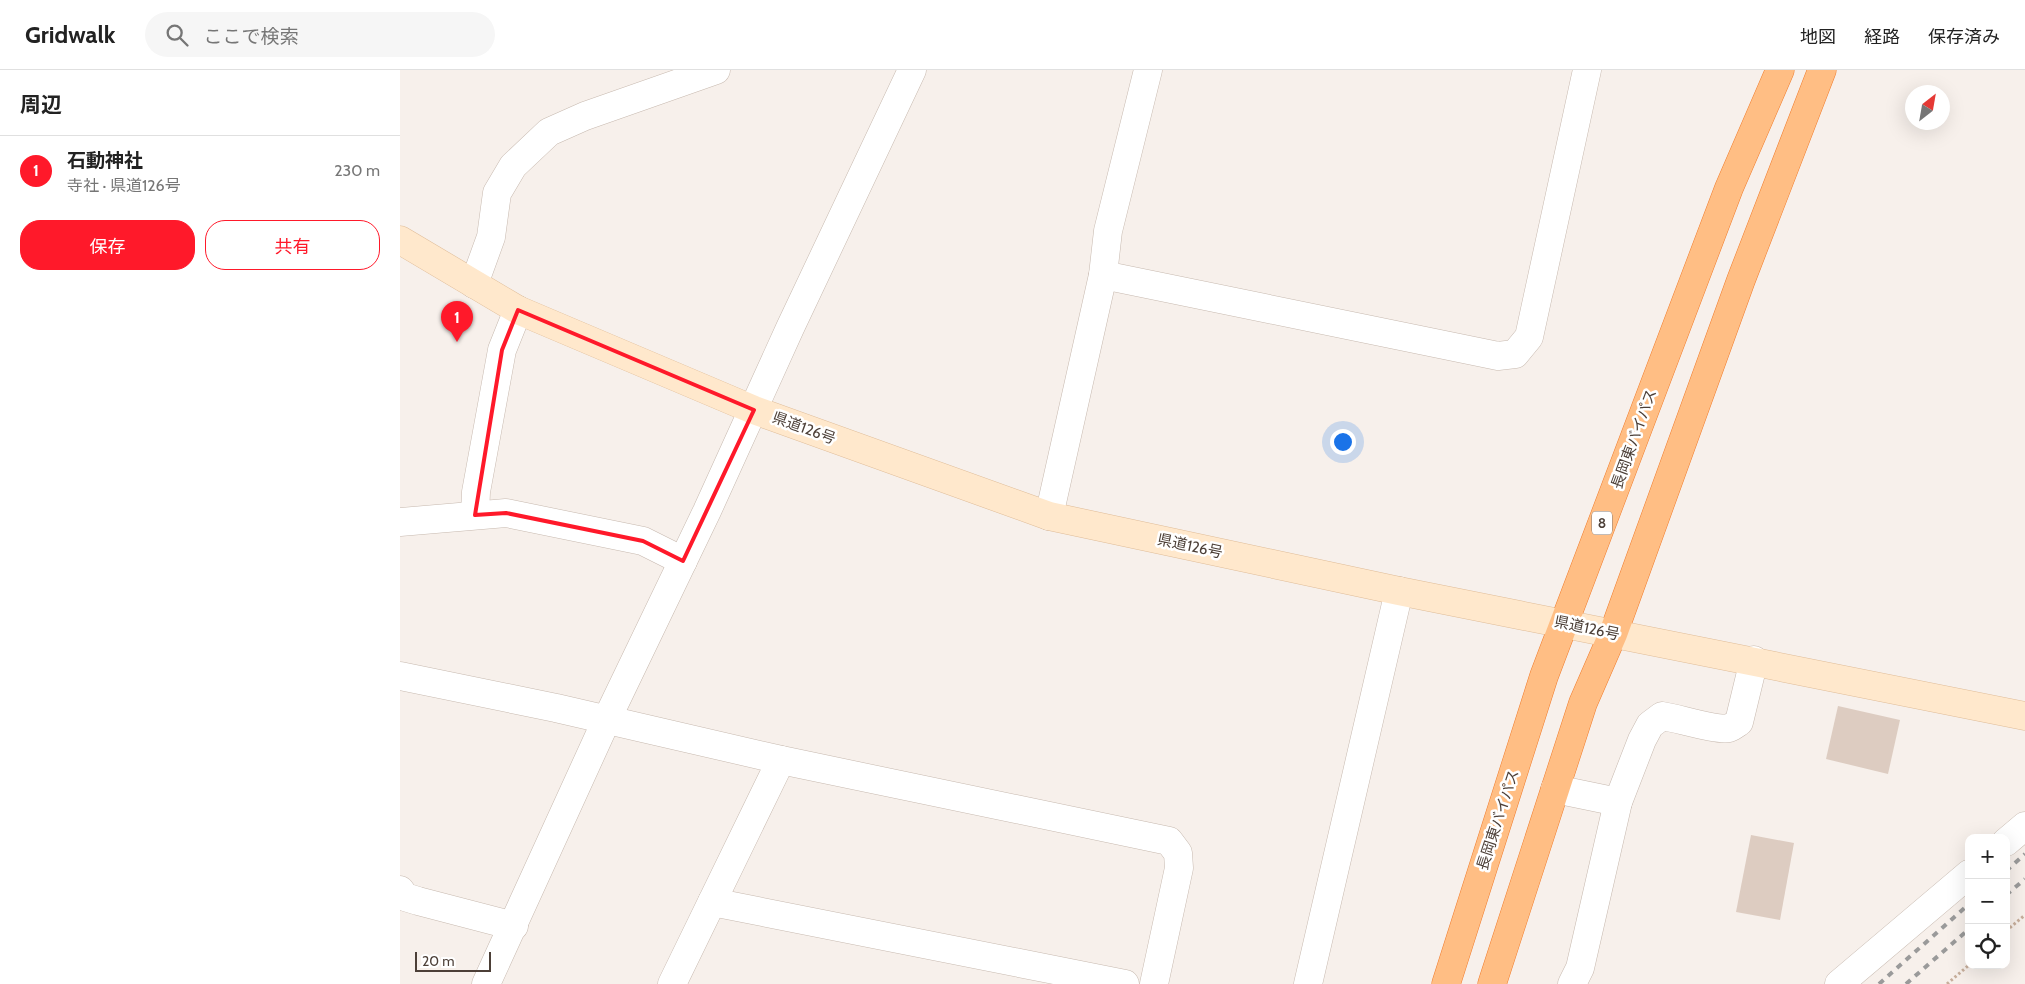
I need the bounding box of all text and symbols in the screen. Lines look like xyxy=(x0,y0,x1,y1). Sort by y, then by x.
search box xyxy=(145,12,495,57)
text: Gridwalk xyxy=(25,20,115,49)
icon: search xyxy=(163,21,191,49)
text: ここで検索 xyxy=(203,25,298,48)
text: 地図 xyxy=(1800,26,1836,48)
text: 経路 xyxy=(1864,26,1900,48)
text: 保存済み xyxy=(1928,26,2000,48)
north arrow xyxy=(1905,85,1950,130)
text: 周辺 xyxy=(20,92,62,117)
text: 石動神社 xyxy=(67,149,143,172)
text: 1 xyxy=(33,161,39,180)
text: 230 m xyxy=(334,161,380,180)
text: 寺社 · 県道126号 xyxy=(67,176,181,195)
button: 保存 xyxy=(20,220,195,270)
button: 共有 xyxy=(205,220,380,270)
pin: 1 xyxy=(441,301,473,342)
street label: 長岡東バイパス xyxy=(1608,387,1660,491)
street label: 県道126号 xyxy=(770,408,838,448)
your location xyxy=(1330,429,1356,455)
road number: 8 xyxy=(1592,512,1612,534)
street label: 県道126号 xyxy=(1156,530,1224,562)
street label: 県道126号 xyxy=(1553,612,1621,644)
street label: 長岡東バイパス xyxy=(1473,767,1523,873)
map controls xyxy=(1965,834,2010,969)
button: + xyxy=(1965,834,2010,879)
button: − xyxy=(1965,879,2010,924)
button: locate xyxy=(1965,924,2010,969)
scale bar xyxy=(415,949,491,972)
text: 20 m xyxy=(422,952,455,970)

